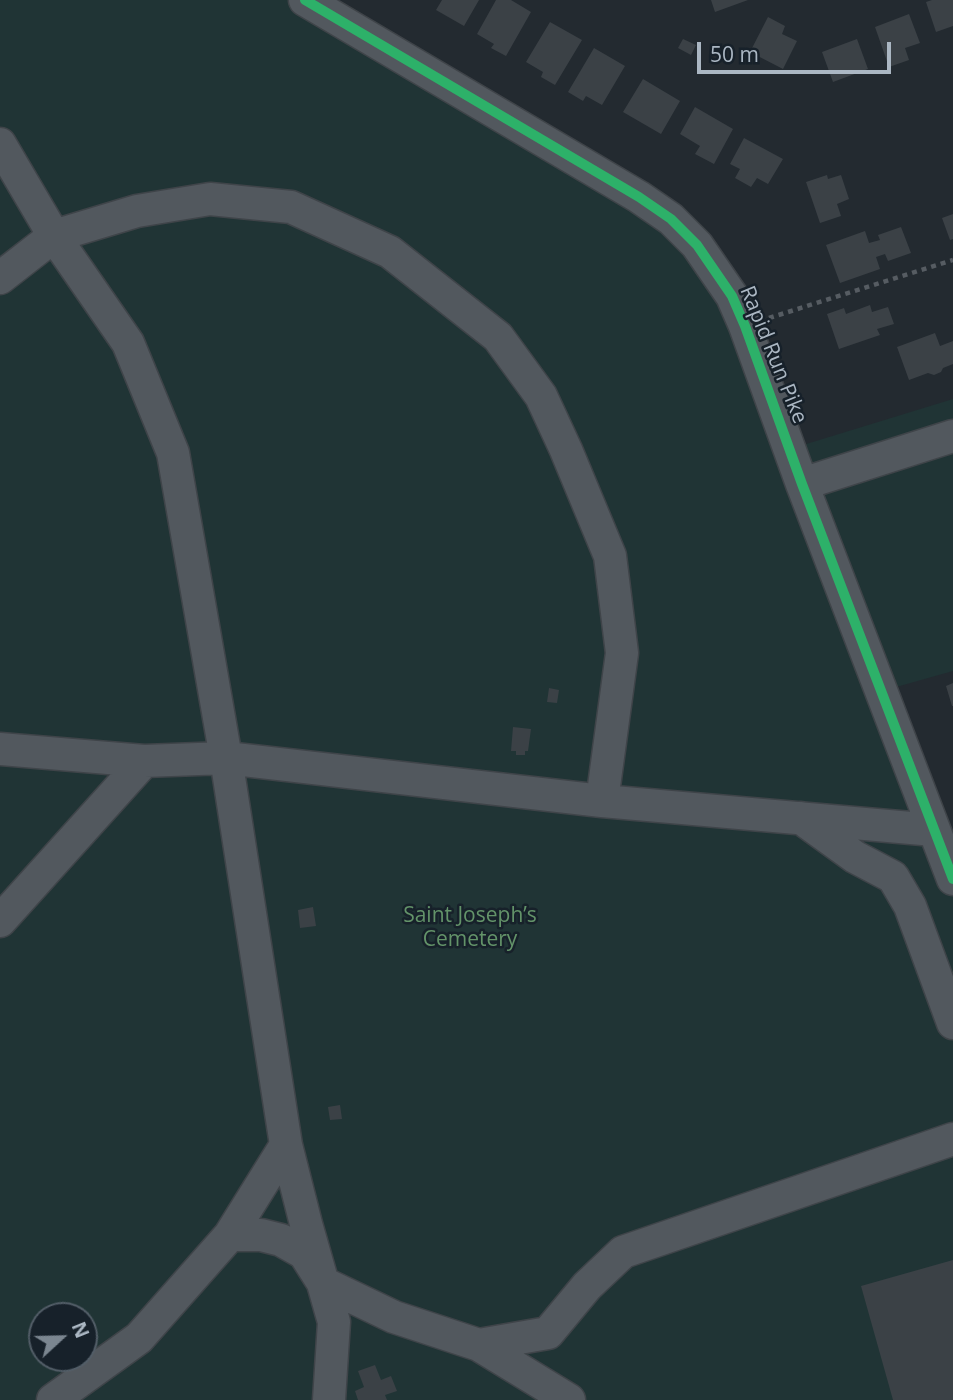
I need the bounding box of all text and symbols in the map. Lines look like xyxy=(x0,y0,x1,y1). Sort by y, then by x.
scale bar xyxy=(701,28,895,72)
text: 50 m xyxy=(710,40,759,68)
street label: Rapid Run Pike xyxy=(734,283,812,427)
park label: Saint Joseph’s Cemetery xyxy=(403,903,537,953)
north arrow xyxy=(28,1302,98,1372)
text: N xyxy=(66,1318,96,1342)

